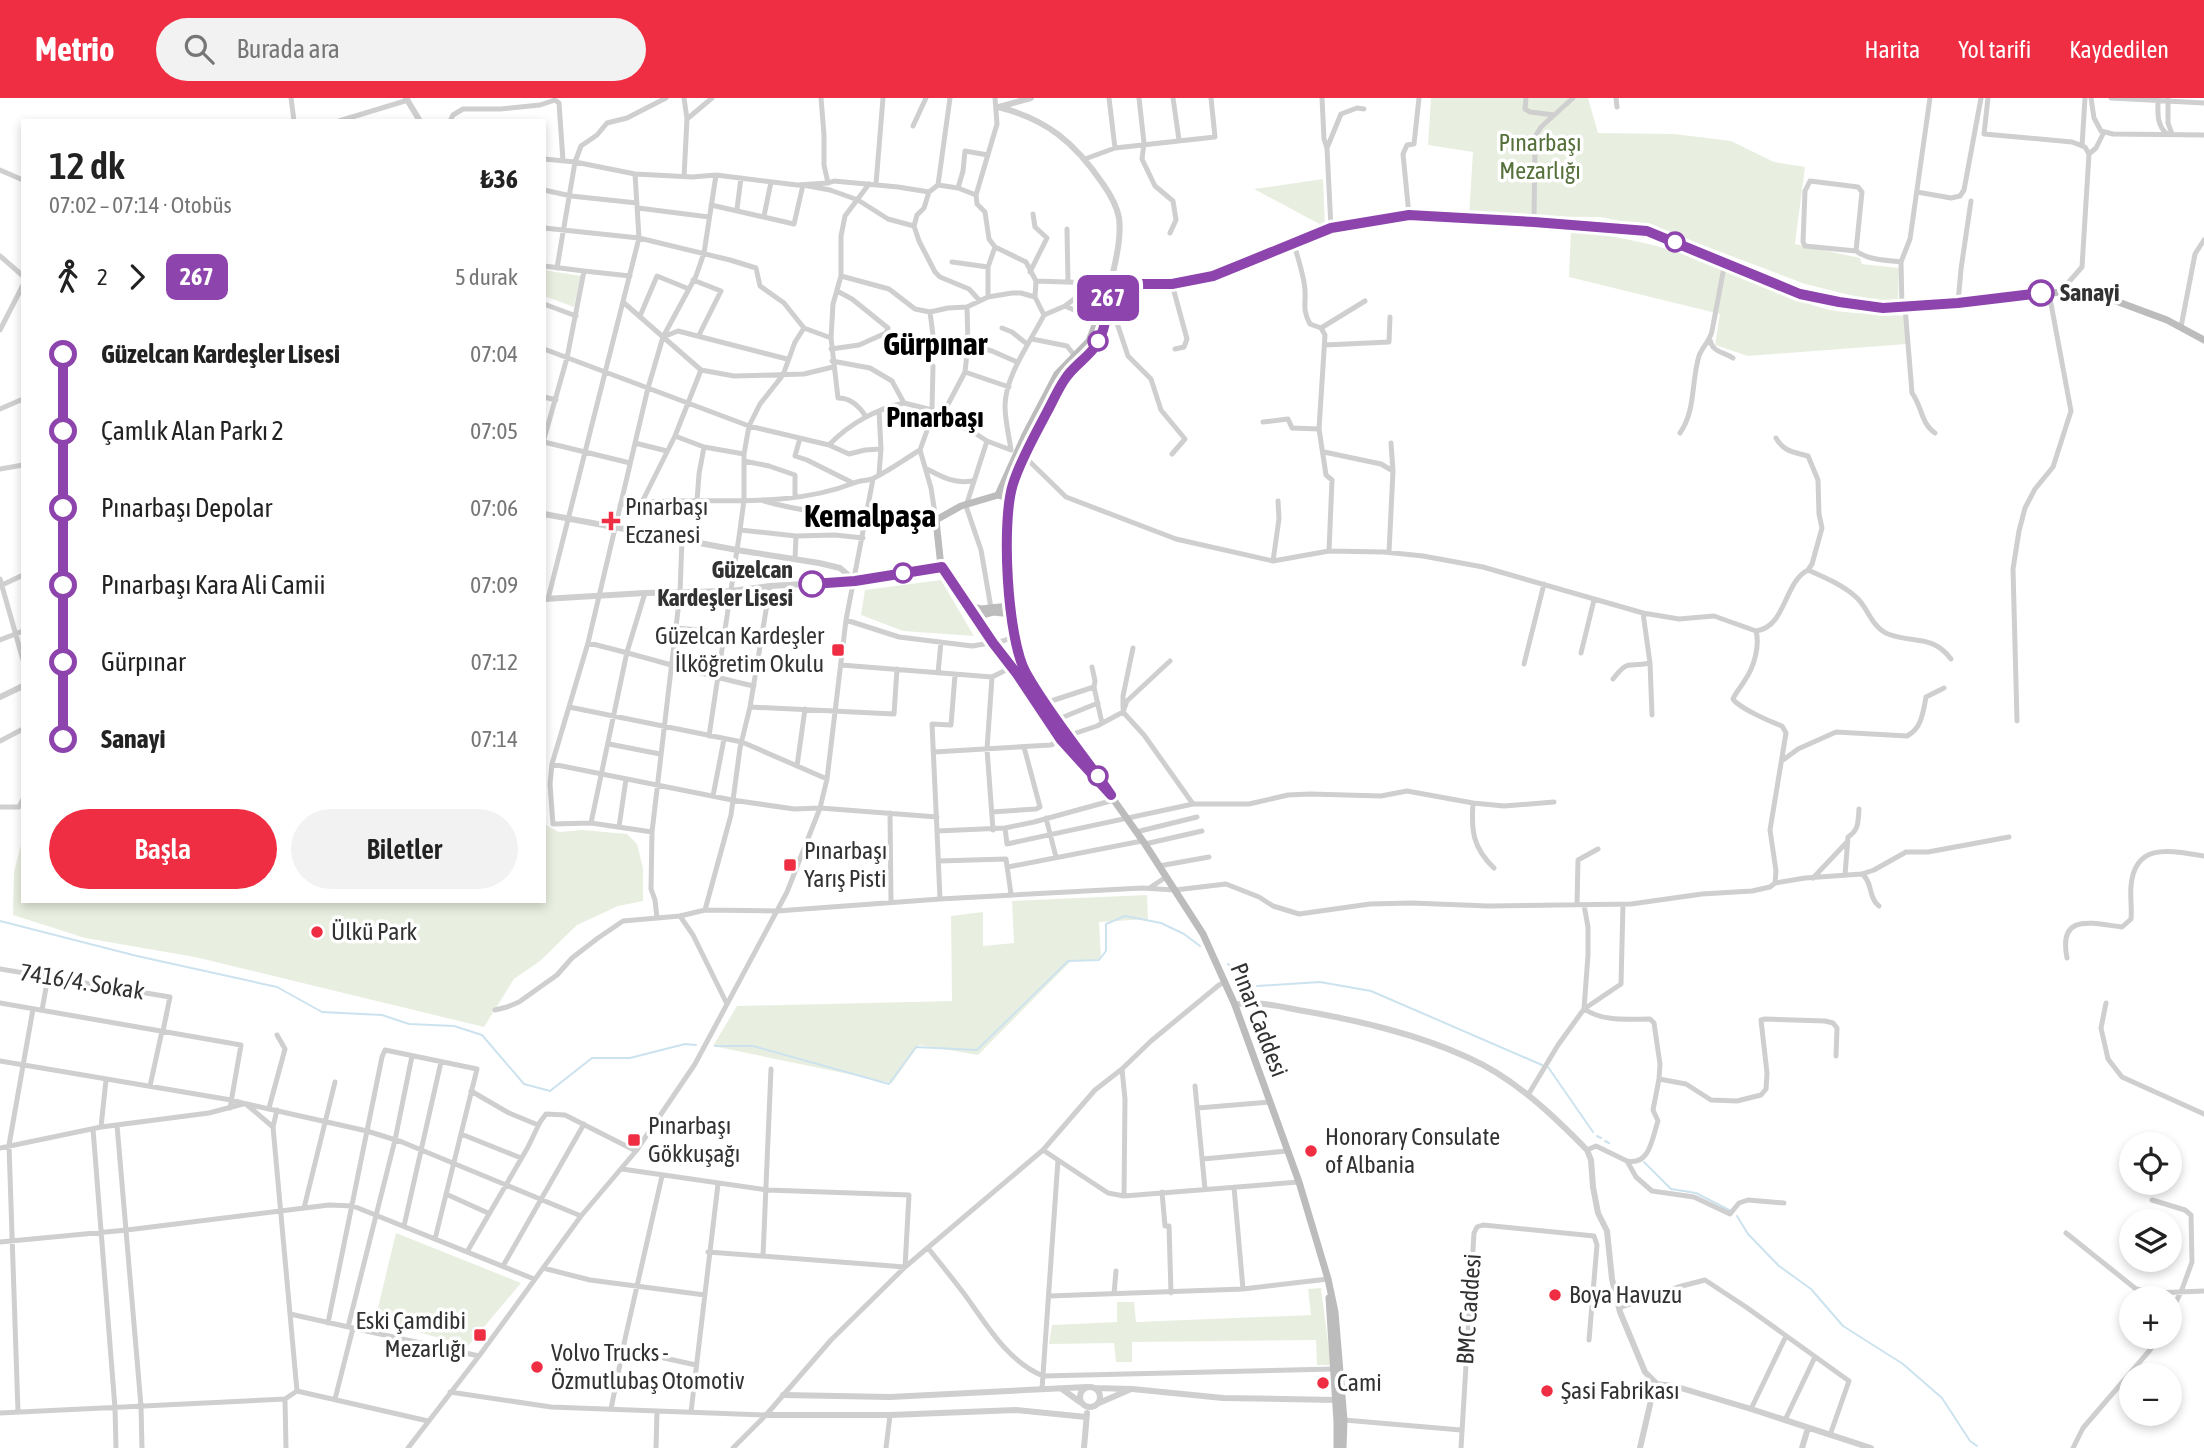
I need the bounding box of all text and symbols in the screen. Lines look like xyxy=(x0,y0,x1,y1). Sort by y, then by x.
search box xyxy=(156,18,646,81)
text: Metrio xyxy=(35,30,114,68)
icon: search xyxy=(180,30,218,68)
text: Burada ara xyxy=(236,34,340,64)
text: Harita xyxy=(1864,36,1920,63)
text: Yol tarifi xyxy=(1958,36,2031,63)
text: Kaydedilen xyxy=(2069,36,2169,63)
park label: Pınarbaşı Mezarlığı xyxy=(1498,129,1582,184)
text: 12 dk xyxy=(49,144,125,187)
text: ₺36 xyxy=(481,164,518,194)
text: 07:02 – 07:14 · Otobüs xyxy=(49,192,232,218)
unlabelled marker xyxy=(1665,232,1685,252)
icon: walk xyxy=(49,258,87,296)
icon: forward xyxy=(118,258,156,296)
text: 267 xyxy=(180,263,214,290)
text: 2 xyxy=(97,264,108,290)
text: 5 durak xyxy=(455,264,518,290)
line badge: 267 xyxy=(1068,275,1148,321)
place label: Sanayi xyxy=(2060,279,2119,306)
marker: Sanayi xyxy=(2028,280,2054,306)
text: 267 xyxy=(1091,284,1125,311)
district label: Gürpınar xyxy=(883,325,988,362)
unlabelled marker xyxy=(1088,331,1108,351)
text: Güzelcan Kardeşler Lisesi xyxy=(101,339,340,369)
text: 07:04 xyxy=(470,341,518,367)
district label: Pınarbaşı xyxy=(886,401,984,433)
text: Çamlık Alan Parkı 2 xyxy=(101,416,284,446)
text: 07:05 xyxy=(470,418,518,444)
text: Pınarbaşı Depolar xyxy=(101,493,272,523)
place label: Pınarbaşı Eczanesi xyxy=(625,493,708,548)
text: 07:06 xyxy=(470,495,518,521)
district label: Kemalpaşa xyxy=(804,497,936,534)
marker: Pınarbaşı Eczanesi xyxy=(603,513,619,529)
place label: Güzelcan Kardeşler Lisesi xyxy=(657,556,793,611)
unlabelled marker xyxy=(893,563,913,583)
text: Pınarbaşı Kara Ali Camii xyxy=(101,570,325,600)
marker: Güzelcan Kardeşler Lisesi xyxy=(799,571,825,597)
text: 07:09 xyxy=(470,572,518,598)
place label: Güzelcan Kardeşler İlköğretim Okulu xyxy=(655,622,825,677)
marker: Güzelcan Kardeşler İlköğretim Okulu xyxy=(830,642,846,658)
text: Gürpınar xyxy=(101,647,186,677)
text: 07:12 xyxy=(471,649,518,675)
text: Sanayi xyxy=(101,724,165,754)
text: 07:14 xyxy=(471,726,518,752)
unlabelled marker xyxy=(1088,766,1108,786)
button: Başla xyxy=(49,809,277,889)
button: Biletler xyxy=(291,809,518,889)
place label: Pınarbaşı Yarış Pisti xyxy=(804,837,887,892)
marker: Pınarbaşı Yarış Pisti xyxy=(782,857,798,873)
place label: Ülkü Park xyxy=(331,918,417,945)
marker: Ülkü Park xyxy=(309,924,325,940)
street label: 7416/4. Sokak xyxy=(18,958,147,1005)
street label: Pınar Caddesi xyxy=(1225,959,1293,1080)
place label: Pınarbaşı Gökkuşağı xyxy=(648,1112,740,1167)
place label: Honorary Consulate of Albania xyxy=(1325,1123,1500,1178)
marker: Pınarbaşı Gökkuşağı xyxy=(626,1132,642,1148)
map controls xyxy=(2119,1132,2182,1426)
button: locate xyxy=(2119,1132,2182,1195)
marker: Honorary Consulate of Albania xyxy=(1303,1143,1319,1159)
button: layers xyxy=(2119,1209,2182,1272)
street label: BMC Caddesi xyxy=(1451,1253,1486,1365)
place label: Boya Havuzu xyxy=(1569,1281,1682,1308)
button: + xyxy=(2119,1286,2182,1349)
marker: Boya Havuzu xyxy=(1547,1287,1563,1303)
place label: Eski Çamdibi Mezarlığı xyxy=(356,1307,466,1362)
marker: Eski Çamdibi Mezarlığı xyxy=(472,1327,488,1343)
place label: Volvo Trucks - Özmutlubaş Otomotiv xyxy=(551,1339,745,1394)
marker: Volvo Trucks - Özmutlubaş Otomotiv xyxy=(529,1359,545,1375)
button: − xyxy=(2119,1363,2182,1426)
place label: Cami xyxy=(1337,1369,1382,1396)
marker: Cami xyxy=(1315,1375,1331,1391)
place label: Şasi Fabrikası xyxy=(1561,1377,1680,1404)
marker: Şasi Fabrikası xyxy=(1539,1383,1555,1399)

